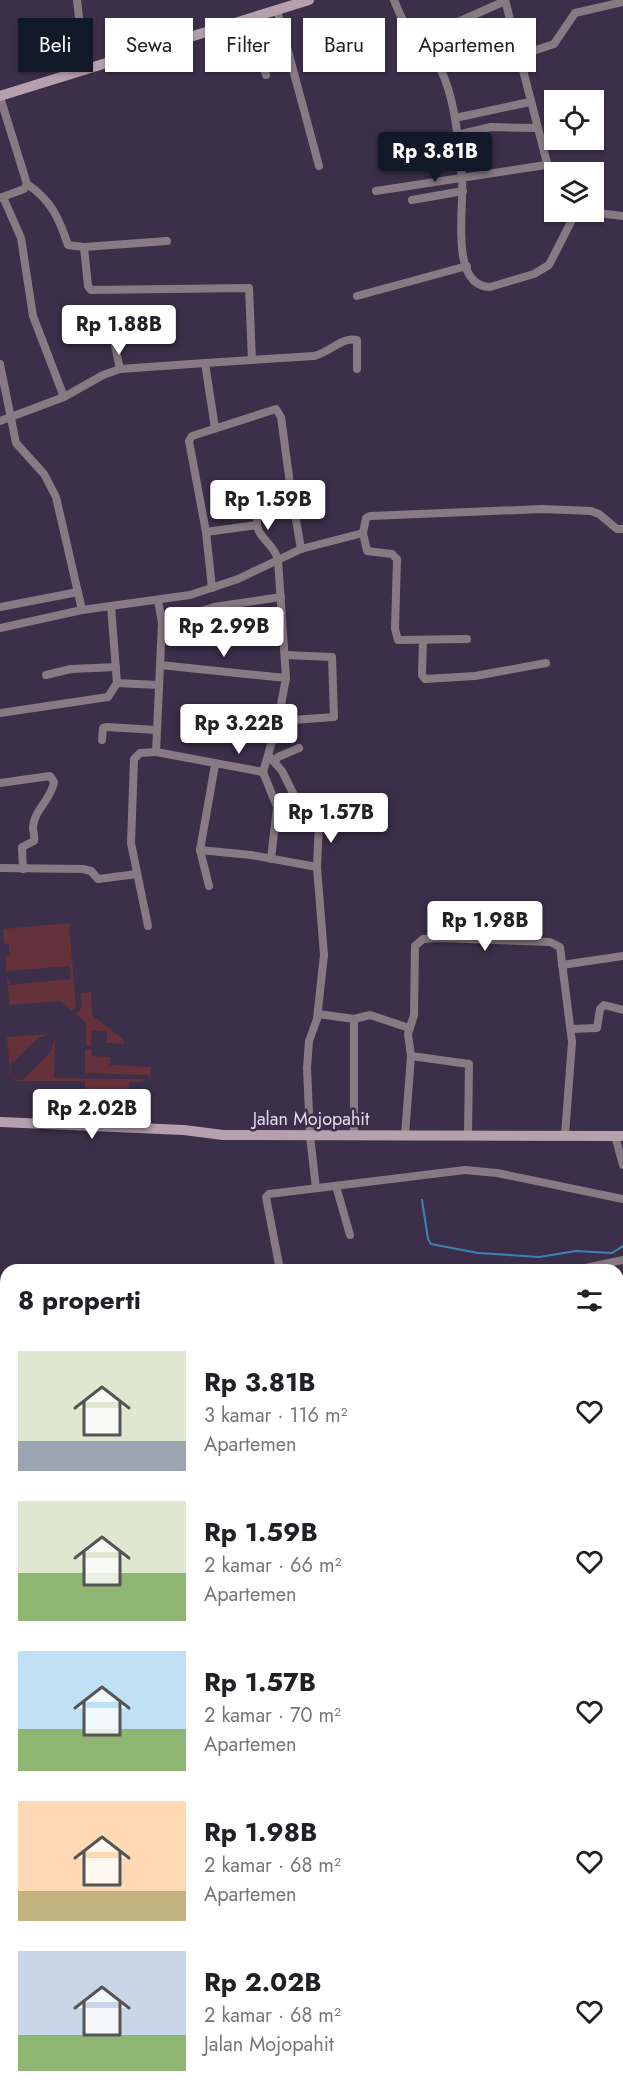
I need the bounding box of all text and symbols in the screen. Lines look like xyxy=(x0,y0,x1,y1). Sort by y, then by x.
chip: Beli xyxy=(18,18,93,72)
chip: Sewa xyxy=(105,18,193,72)
chip: Filter xyxy=(205,18,291,72)
chip: Baru xyxy=(303,18,385,72)
chip: Apartemen xyxy=(397,18,536,72)
map controls xyxy=(544,90,604,222)
button: locate xyxy=(544,90,604,150)
pin: Rp 3.81B xyxy=(373,132,497,183)
text: Rp 3.81B xyxy=(392,137,478,166)
button: layers xyxy=(544,162,604,222)
pin: Rp 1.88B xyxy=(57,305,181,356)
text: Rp 1.88B xyxy=(76,310,162,339)
pin: Rp 1.59B xyxy=(206,480,330,531)
text: Rp 1.59B xyxy=(224,485,312,514)
pin: Rp 2.99B xyxy=(162,607,286,658)
text: Rp 2.99B xyxy=(179,612,269,641)
pin: Rp 3.22B xyxy=(177,704,301,755)
text: Rp 3.22B xyxy=(194,709,284,738)
pin: Rp 1.57B xyxy=(269,793,393,844)
text: Rp 1.57B xyxy=(288,798,374,827)
pin: Rp 1.98B xyxy=(423,901,547,952)
text: Rp 1.98B xyxy=(441,906,529,935)
pin: Rp 2.02B xyxy=(30,1089,154,1140)
text: Rp 2.02B xyxy=(47,1094,137,1123)
street label: Jalan Mojopahit xyxy=(251,1106,370,1132)
text: 8 properti xyxy=(18,1281,141,1319)
icon: filters xyxy=(573,1284,606,1317)
text: Rp 3.81B xyxy=(204,1363,316,1401)
icon: home xyxy=(66,1375,138,1447)
icon: heart xyxy=(573,1395,606,1428)
text: 3 kamar · 116 m² xyxy=(204,1401,347,1430)
text: Apartemen xyxy=(204,1430,297,1459)
text: Rp 1.59B xyxy=(204,1513,318,1551)
icon: home xyxy=(66,1525,138,1597)
icon: heart xyxy=(573,1545,606,1578)
text: 2 kamar · 66 m² xyxy=(204,1551,341,1580)
text: Apartemen xyxy=(204,1580,297,1609)
text: Rp 1.57B xyxy=(204,1663,316,1701)
icon: home xyxy=(66,1675,138,1747)
icon: heart xyxy=(573,1695,606,1728)
text: 2 kamar · 70 m² xyxy=(204,1701,341,1730)
text: Apartemen xyxy=(204,1730,297,1759)
text: Rp 1.98B xyxy=(204,1813,317,1851)
icon: home xyxy=(66,1825,138,1897)
icon: heart xyxy=(573,1845,606,1878)
text: 2 kamar · 68 m² xyxy=(204,1851,341,1880)
text: Apartemen xyxy=(204,1880,297,1909)
text: Rp 2.02B xyxy=(204,1963,322,2001)
icon: home xyxy=(66,1975,138,2047)
icon: heart xyxy=(573,1995,606,2028)
text: 2 kamar · 68 m² xyxy=(204,2001,341,2030)
text: Jalan Mojopahit xyxy=(204,2030,334,2059)

